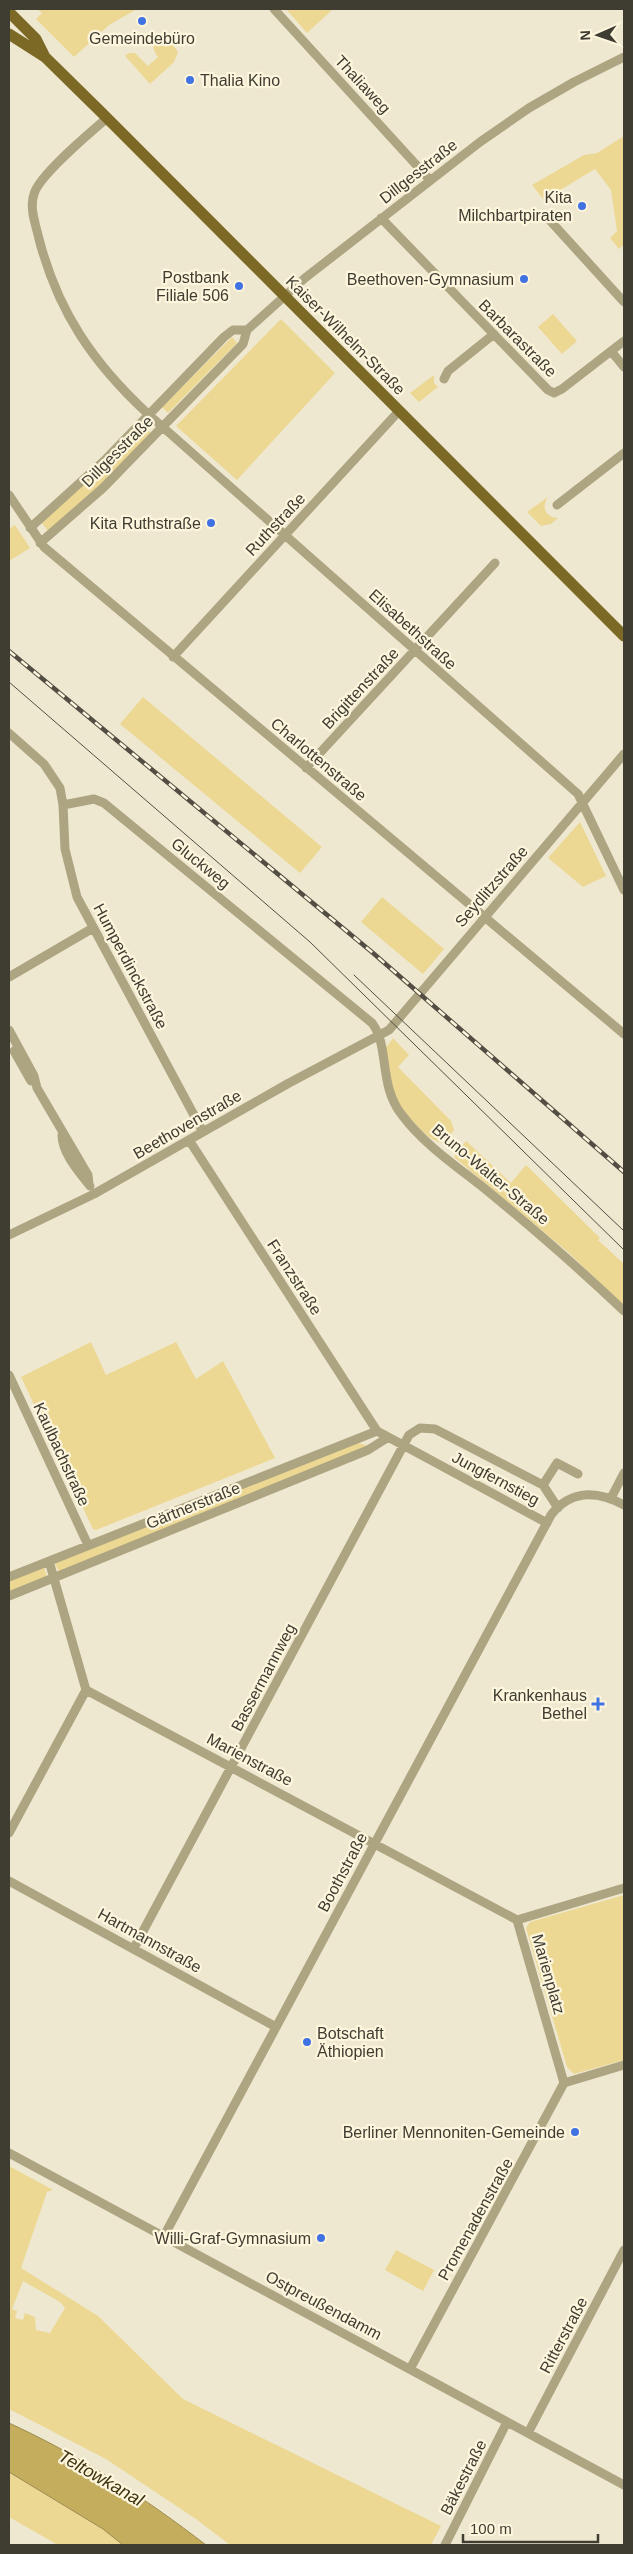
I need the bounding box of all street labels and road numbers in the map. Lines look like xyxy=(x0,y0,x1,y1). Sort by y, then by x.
street label: Thaliaweg xyxy=(332,52,394,117)
street label: Dillgesstraße xyxy=(376,136,460,207)
street label: Kaiser-Wilhelm-Straße xyxy=(283,272,409,398)
street label: Barbarastraße xyxy=(475,296,560,381)
street label: Dillgesstraße xyxy=(78,412,156,490)
street label: Ruthstraße xyxy=(242,490,309,559)
street label: Elisabethstraße xyxy=(366,586,460,673)
street label: Brigittenstraße xyxy=(319,644,402,732)
street label: Charlottenstraße xyxy=(268,715,370,804)
street label: Gluckweg xyxy=(168,835,233,892)
street label: Seydlitzstraße xyxy=(452,842,531,930)
street label: Humperdinckstraße xyxy=(90,901,171,1032)
street label: Beethovenstraße xyxy=(130,1087,244,1162)
street label: Bruno-Walter-Straße xyxy=(429,1121,553,1228)
street label: Franzstraße xyxy=(264,1236,325,1318)
street label: Kaulbachstraße xyxy=(30,1400,93,1509)
street label: Jungfernstieg xyxy=(449,1448,542,1508)
street label: Gärtnerstraße xyxy=(144,1479,243,1532)
street label: Bassermannweg xyxy=(228,1621,299,1734)
street label: Marienstraße xyxy=(204,1730,295,1789)
street label: Boothstraße xyxy=(314,1830,370,1915)
street label: Hartmannstraße xyxy=(95,1905,205,1976)
street label: Marienplatz xyxy=(529,1932,568,2016)
street label: Promenadenstraße xyxy=(435,2155,516,2283)
street label: Ostpreußendamm xyxy=(263,2268,385,2343)
street label: Ritterstraße xyxy=(536,2294,591,2376)
street label: Bäkestraße xyxy=(437,2437,490,2518)

